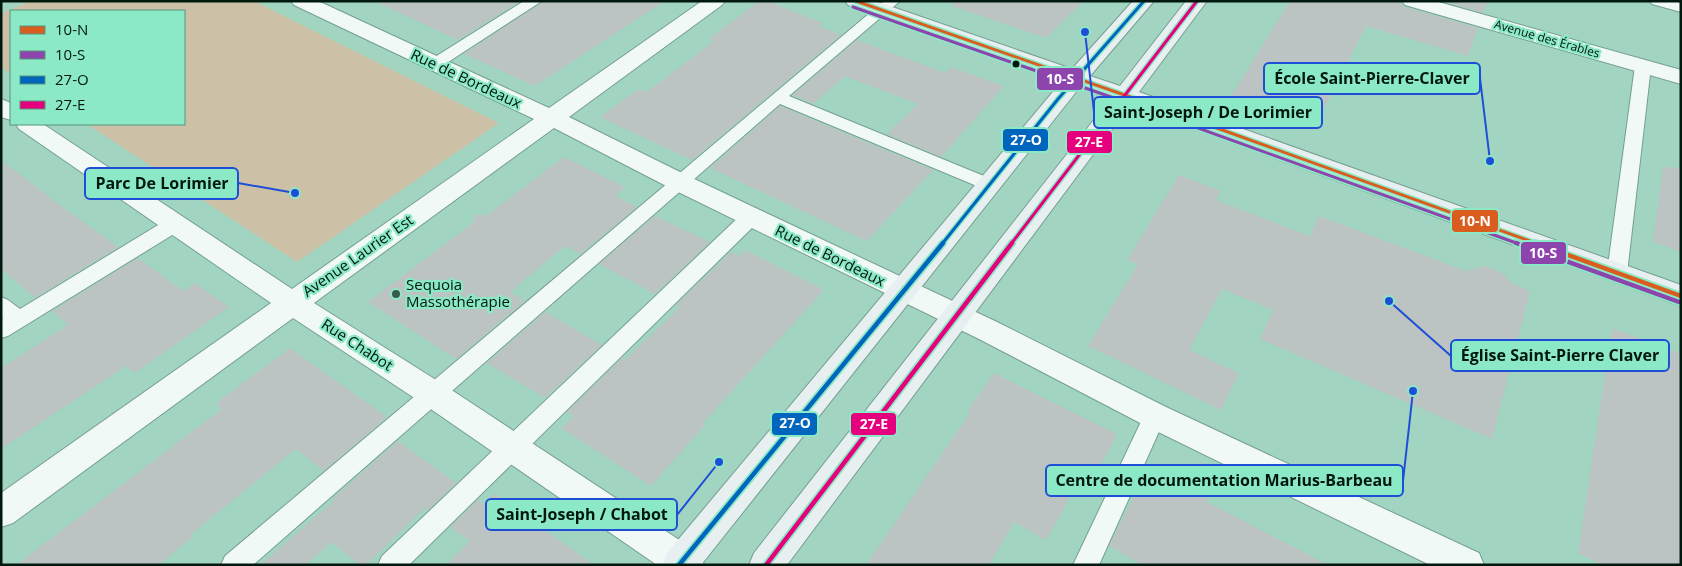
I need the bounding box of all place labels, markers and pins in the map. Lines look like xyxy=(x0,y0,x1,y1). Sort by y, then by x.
unlabelled marker xyxy=(1011,59,1021,69)
callout: École Saint-Pierre-Claver xyxy=(1264,63,1480,94)
callout: Saint-Joseph / De Lorimier xyxy=(1094,97,1322,128)
callout: Parc De Lorimier xyxy=(85,168,238,199)
place label: Sequoia Massothérapie xyxy=(406,274,510,311)
marker: Sequoia Massothérapie xyxy=(390,288,402,300)
callout: Église Saint-Pierre Claver xyxy=(1451,340,1669,371)
callout: Centre de documentation Marius-Barbeau xyxy=(1046,465,1403,496)
callout: Saint-Joseph / Chabot xyxy=(486,499,677,530)

